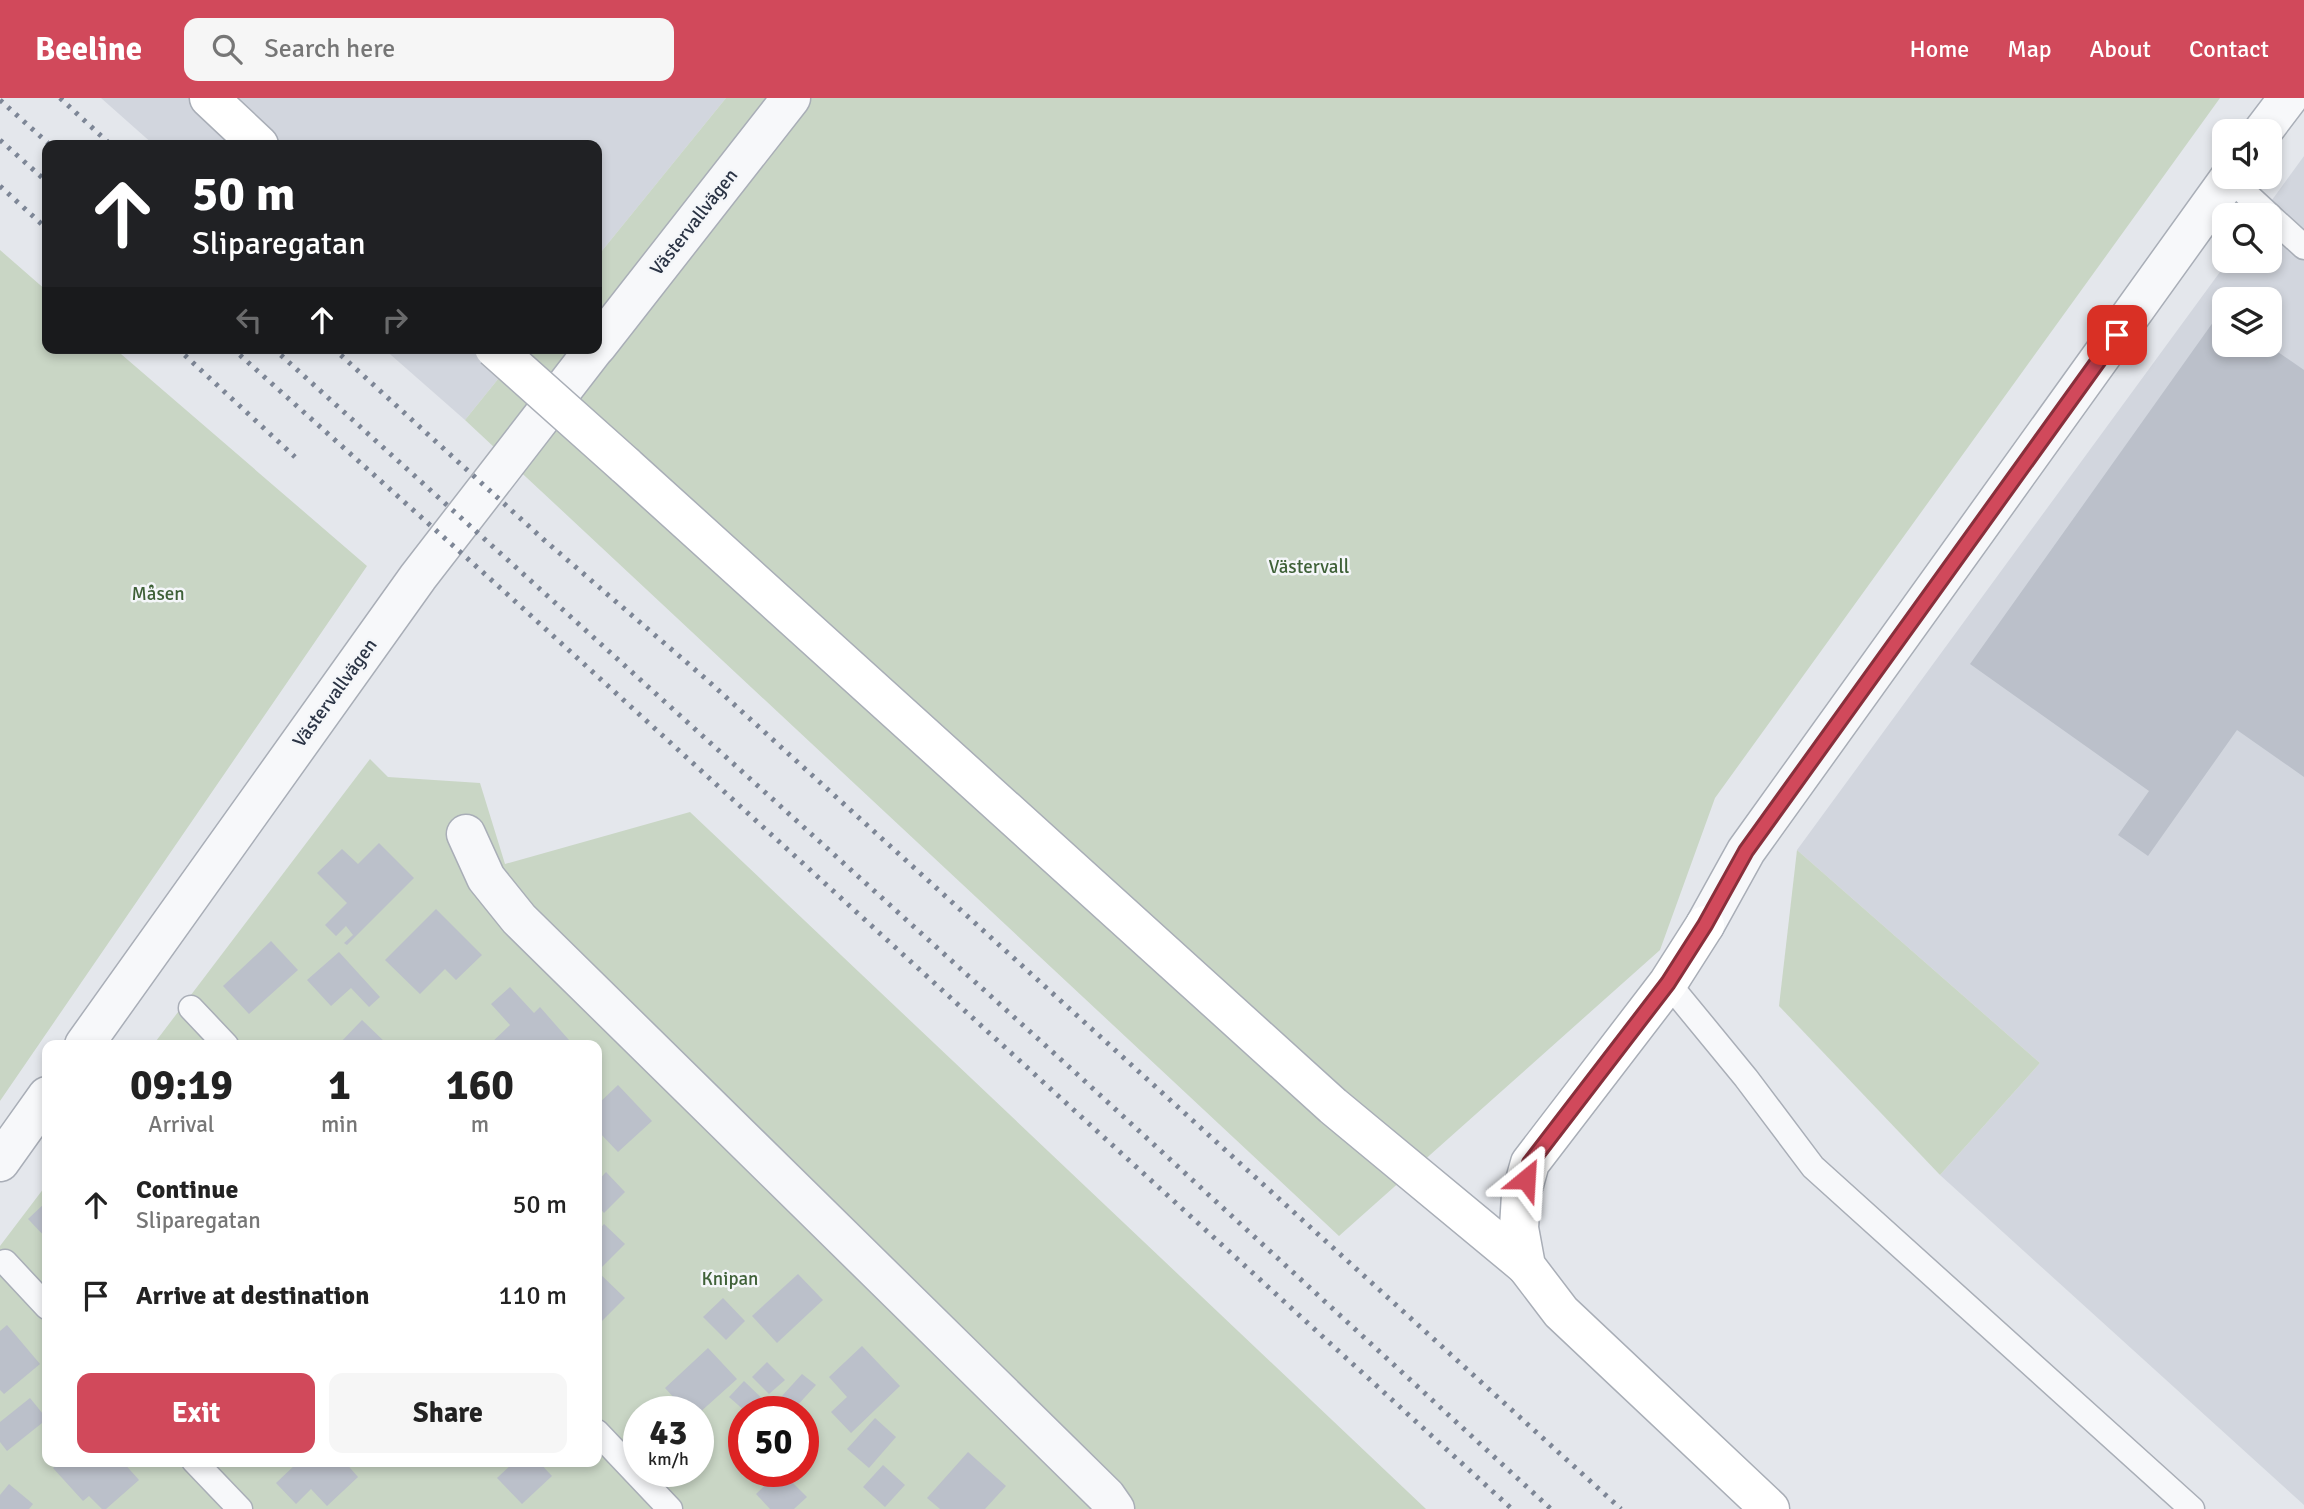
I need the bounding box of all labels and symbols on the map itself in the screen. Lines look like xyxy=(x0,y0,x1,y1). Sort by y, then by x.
street label: Västervallvägen xyxy=(645,164,743,280)
pin xyxy=(2087,305,2147,365)
park label: Västervall xyxy=(1269,555,1349,579)
park label: Måsen xyxy=(131,582,185,606)
street label: Västervallvägen xyxy=(287,634,383,752)
position arrow xyxy=(1489,1142,1563,1216)
park label: Knipan xyxy=(702,1267,758,1291)
speed limit sign: 50 xyxy=(728,1396,819,1487)

